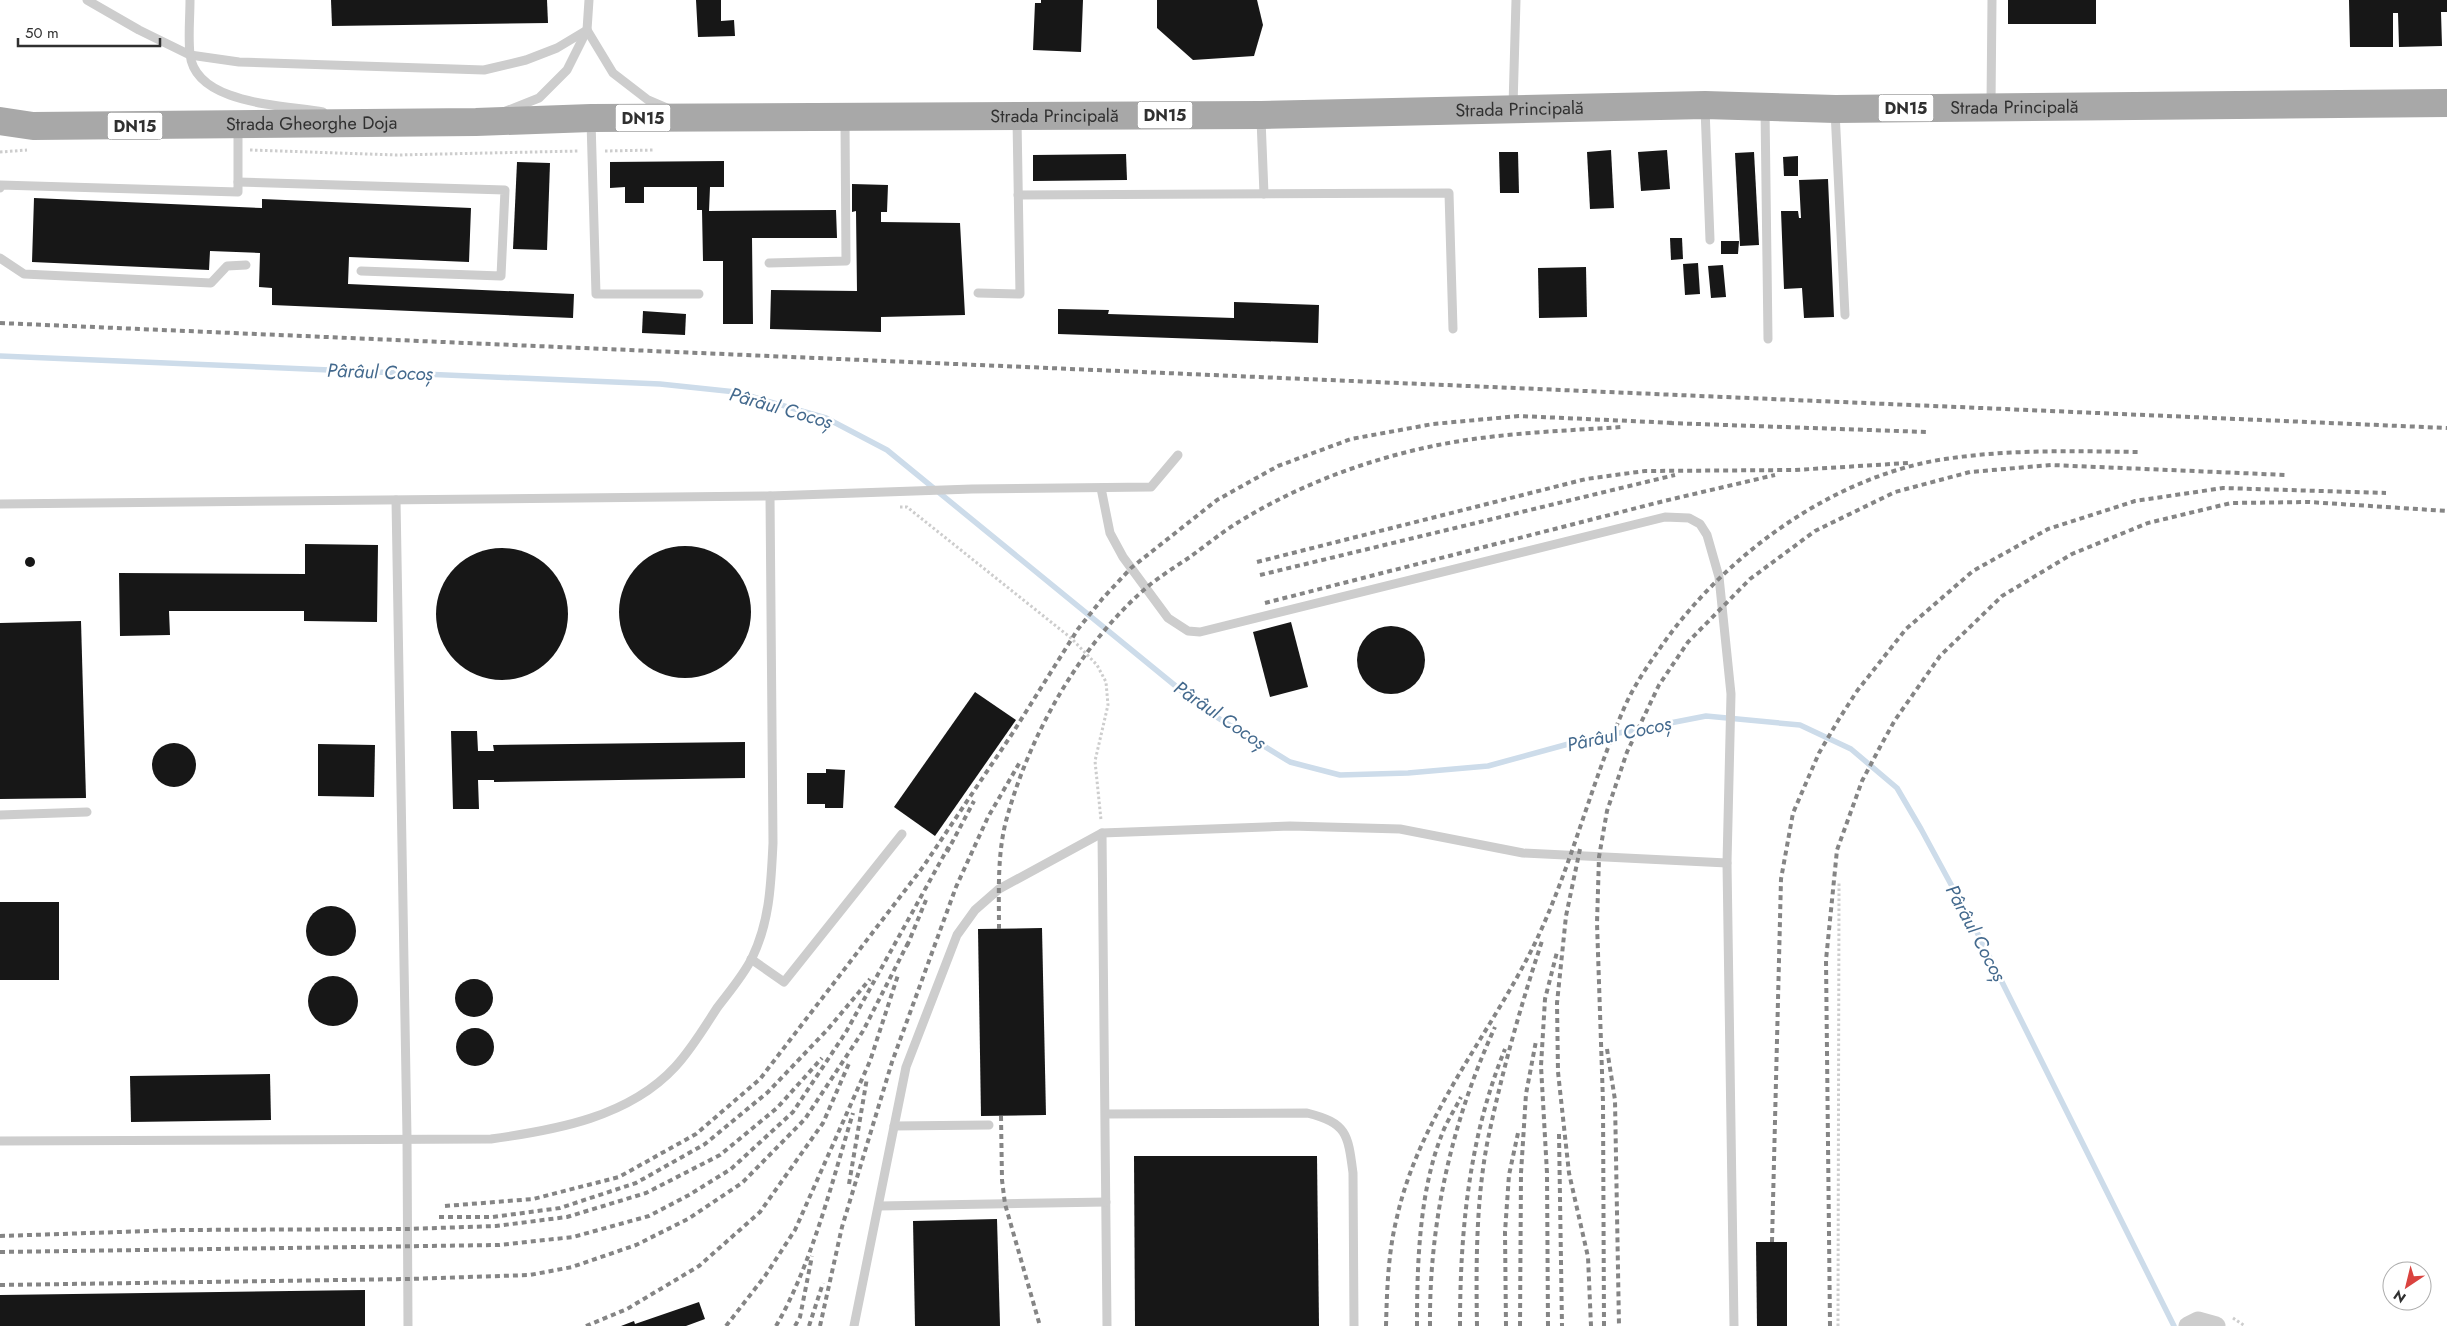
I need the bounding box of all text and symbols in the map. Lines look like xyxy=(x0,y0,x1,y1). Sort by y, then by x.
scale bar xyxy=(18,15,160,47)
text: 50 m xyxy=(25,22,59,44)
street label: Strada Principală xyxy=(1950,94,2079,121)
street label: Strada Principală xyxy=(1455,95,1584,124)
road number: DN15 xyxy=(1878,95,1934,122)
road number: DN15 xyxy=(1138,102,1192,128)
street label: Strada Principală xyxy=(990,103,1119,129)
road number: DN15 xyxy=(616,105,670,132)
street label: Strada Gheorghe Doja xyxy=(226,110,397,137)
road number: DN15 xyxy=(108,112,162,140)
water label: Pârâul Cocoș xyxy=(327,357,434,387)
water label: Pârâul Cocoș xyxy=(726,380,836,436)
water label: Pârâul Cocoș xyxy=(1168,674,1272,756)
water label: Pârâul Cocoș xyxy=(1564,710,1674,758)
water label: Pârâul Cocoș xyxy=(1939,880,2013,987)
north arrow xyxy=(2382,1261,2432,1311)
text: N xyxy=(2389,1285,2410,1308)

